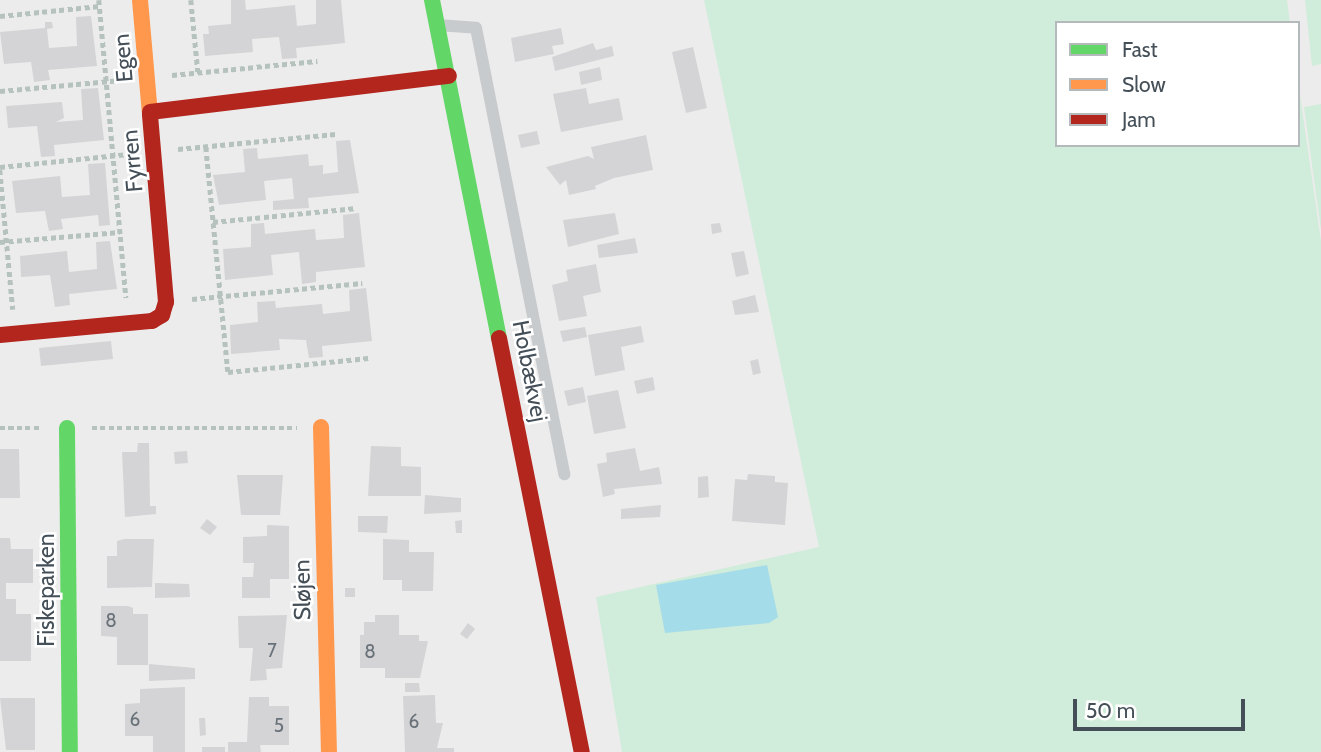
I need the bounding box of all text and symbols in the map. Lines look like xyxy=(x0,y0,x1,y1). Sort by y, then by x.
legend xyxy=(1055,21,1300,147)
street label: Egen xyxy=(107,33,139,83)
text: Fast xyxy=(1122,37,1158,62)
text: Slow xyxy=(1122,72,1166,97)
text: Jam xyxy=(1122,107,1156,132)
street label: Fyrren xyxy=(116,129,148,193)
street label: Holbækvej xyxy=(507,318,553,424)
street label: Fiskeparken xyxy=(32,533,60,647)
street label: Sløjen xyxy=(288,559,316,621)
house number: 8 xyxy=(105,610,117,632)
house number: 7 xyxy=(267,640,277,662)
house number: 8 xyxy=(364,641,376,663)
scale bar xyxy=(1076,686,1248,730)
text: 50 m xyxy=(1086,698,1135,723)
house number: 6 xyxy=(130,709,140,731)
house number: 6 xyxy=(409,711,419,733)
house number: 5 xyxy=(274,715,284,737)

